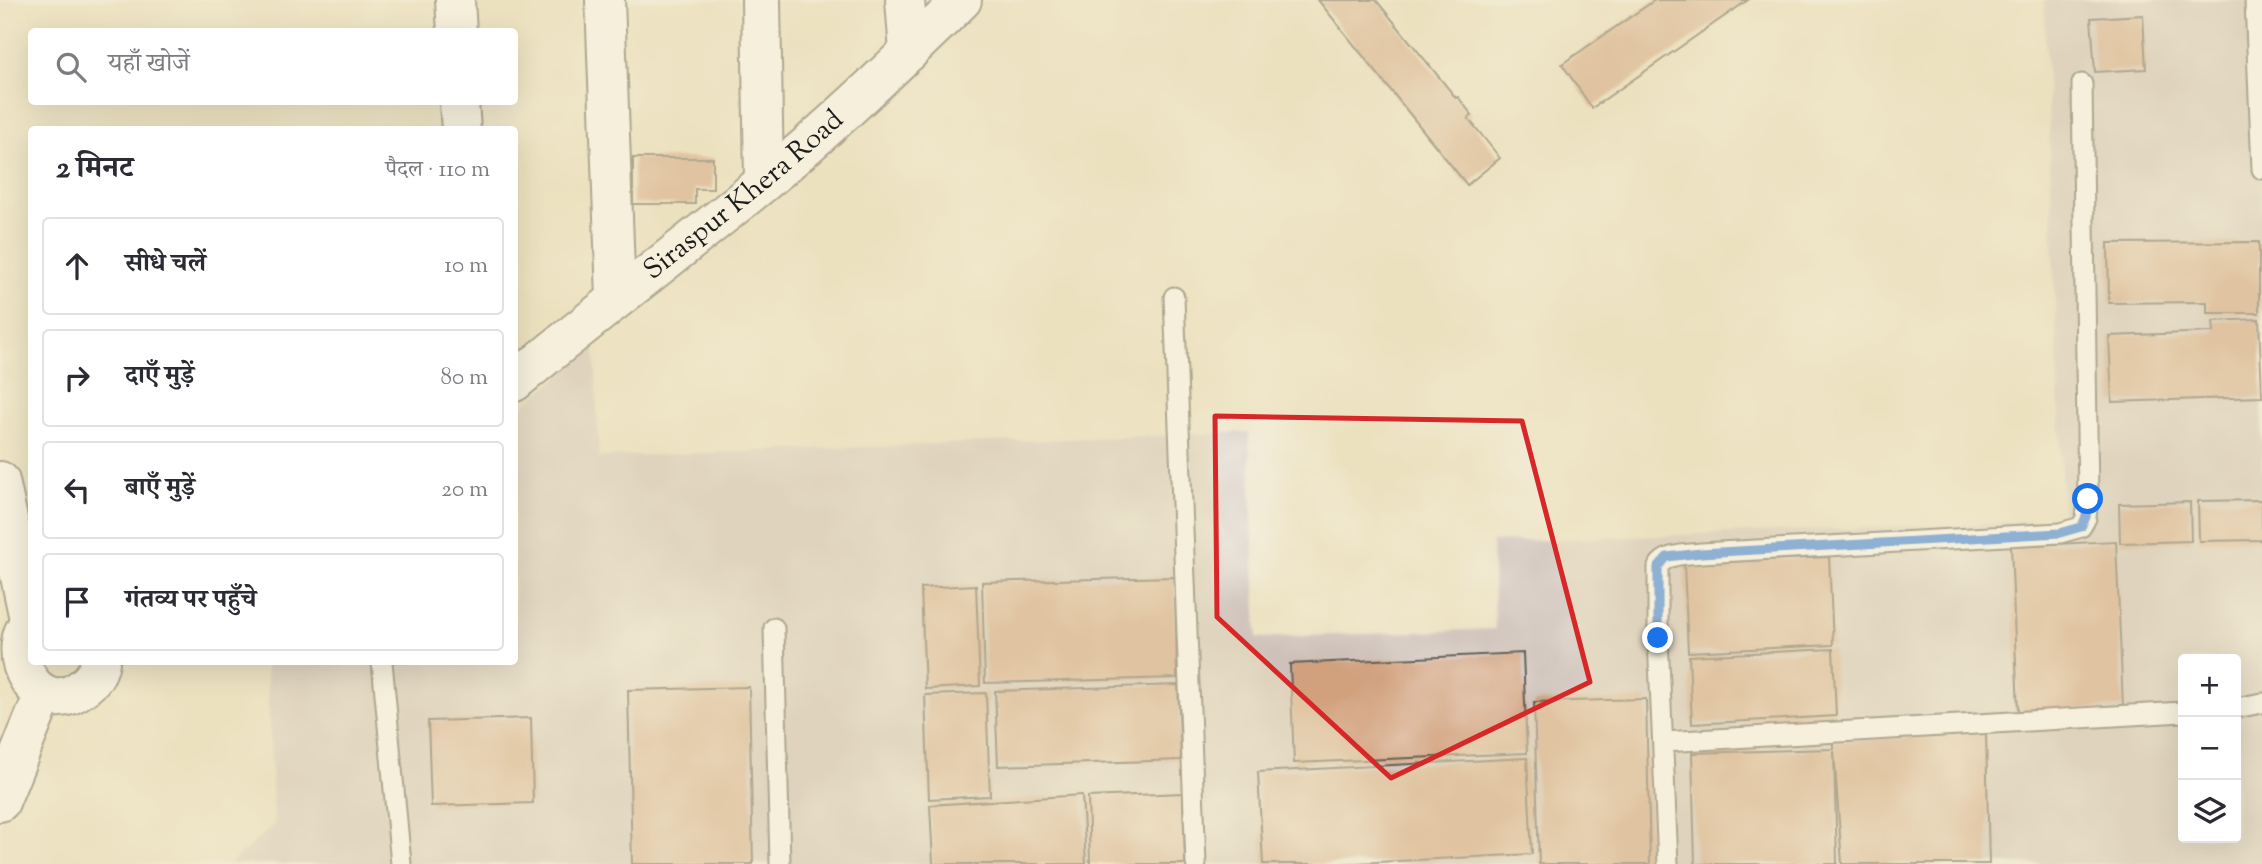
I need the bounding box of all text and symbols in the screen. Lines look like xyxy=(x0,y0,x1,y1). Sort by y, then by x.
search box xyxy=(28,28,518,105)
text: यहाँ खोजें xyxy=(108,46,190,83)
icon: search xyxy=(52,48,90,86)
street label: Siraspur Khera Road xyxy=(635,101,853,290)
text: 2 मिनट xyxy=(56,148,133,191)
text: पैदल · 110 m xyxy=(385,154,490,187)
text: सीधे चलें xyxy=(125,246,206,283)
icon: ahead xyxy=(58,247,96,285)
text: 10 m xyxy=(444,250,488,283)
text: दाएँ मुड़ें xyxy=(125,358,194,395)
icon: right xyxy=(58,359,96,397)
text: 80 m xyxy=(440,362,488,395)
text: बाएँ मुड़ें xyxy=(125,470,195,507)
icon: left xyxy=(58,471,96,509)
text: 20 m xyxy=(441,474,488,507)
route start xyxy=(2072,483,2103,514)
text: गंतव्य पर पहुँचे xyxy=(125,582,256,619)
icon: arrive xyxy=(58,583,96,621)
route end xyxy=(1642,622,1673,653)
map controls xyxy=(2178,654,2241,843)
button: + xyxy=(2178,654,2241,717)
button: − xyxy=(2178,717,2241,780)
button: layers xyxy=(2178,780,2241,843)

